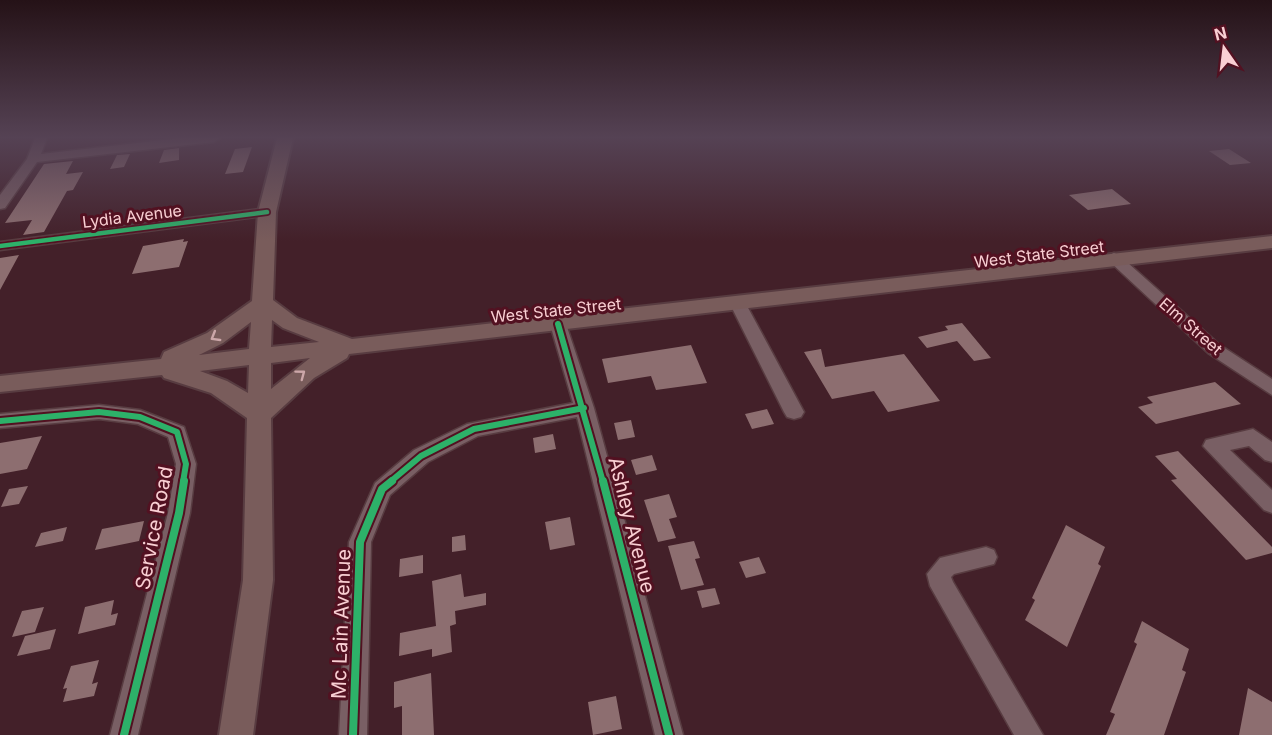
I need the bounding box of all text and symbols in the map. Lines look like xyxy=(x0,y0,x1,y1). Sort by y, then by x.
north arrow xyxy=(1194,18,1254,78)
text: N xyxy=(1212,22,1229,45)
street label: Lydia Avenue xyxy=(81,200,183,232)
street label: West State Street xyxy=(973,236,1105,272)
street label: West State Street xyxy=(490,293,622,327)
street label: Elm Street xyxy=(1155,293,1227,359)
one-way arrow xyxy=(211,330,222,341)
one-way arrow xyxy=(295,370,306,381)
street label: Ashley Avenue xyxy=(603,454,661,596)
street label: Service Road xyxy=(130,464,178,592)
street label: Mc Lain Avenue xyxy=(326,549,356,699)

